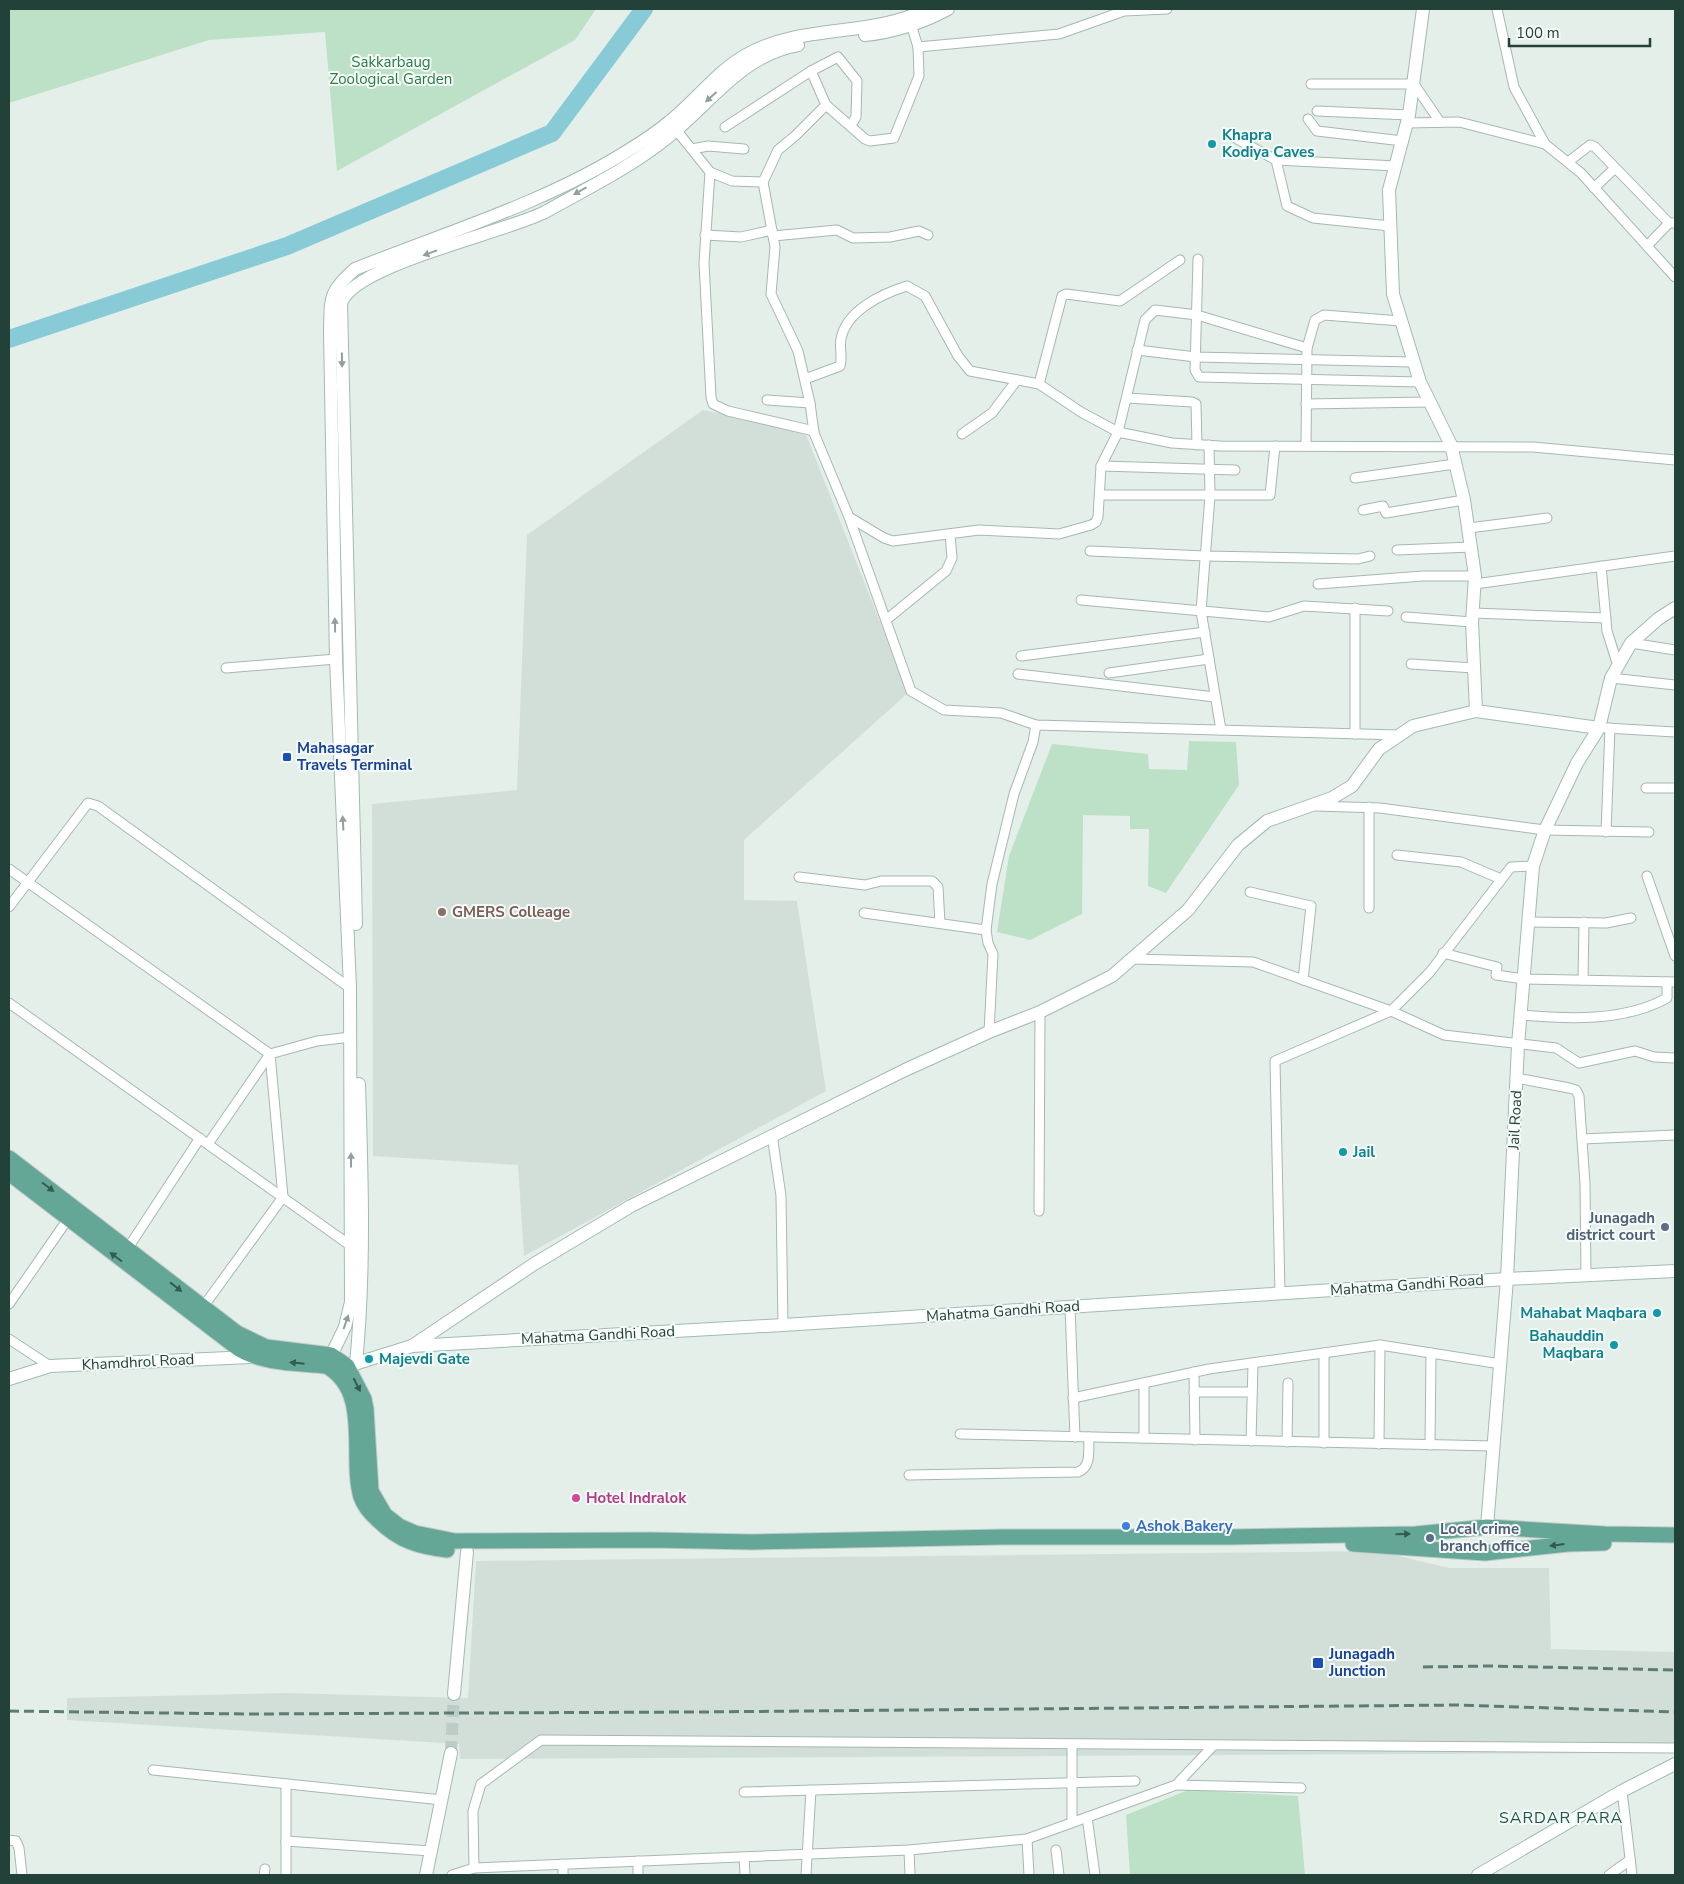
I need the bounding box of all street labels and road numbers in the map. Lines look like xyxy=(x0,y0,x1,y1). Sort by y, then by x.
street label: Jail Road xyxy=(1503,1090,1527,1151)
street label: Mahatma Gandhi Road xyxy=(1329,1270,1485,1300)
street label: Mahatma Gandhi Road xyxy=(925,1296,1081,1326)
street label: Mahatma Gandhi Road xyxy=(521,1321,675,1349)
street label: Khamdhrol Road xyxy=(81,1349,195,1375)

